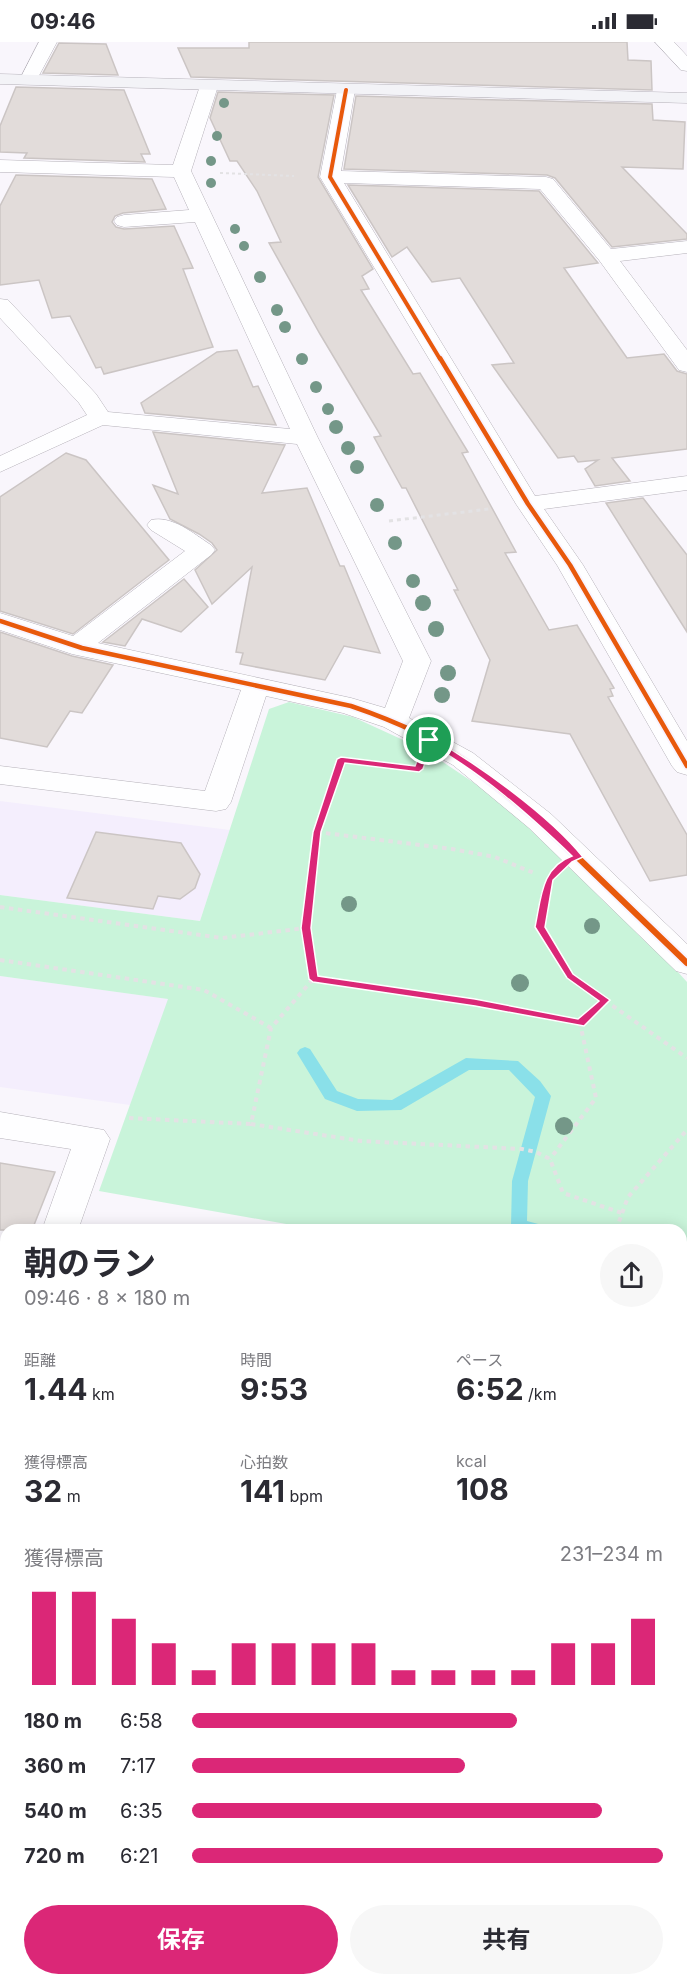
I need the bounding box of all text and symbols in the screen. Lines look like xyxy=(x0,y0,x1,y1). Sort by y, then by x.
text: 09:46 xyxy=(30,8,96,34)
pin xyxy=(403,714,454,765)
icon: arrive xyxy=(412,723,445,756)
text: 朝のラン xyxy=(24,1243,156,1283)
button: share xyxy=(600,1244,663,1307)
text: 09:46 · 8 × 180 m xyxy=(24,1286,190,1310)
text: 距離 xyxy=(24,1350,56,1370)
text: 時間 xyxy=(240,1350,272,1370)
text: ペース xyxy=(456,1350,503,1370)
text: 1.44 xyxy=(24,1371,88,1407)
text: 9:53 xyxy=(240,1371,308,1407)
text: 6:52 xyxy=(456,1371,524,1407)
text: km xyxy=(88,1384,115,1404)
text: /km xyxy=(524,1384,557,1404)
text: kcal xyxy=(456,1451,487,1471)
text: 獲得標高 xyxy=(24,1452,88,1472)
text: 心拍数 xyxy=(240,1452,288,1472)
text: 108 xyxy=(456,1471,509,1507)
text: 32 xyxy=(24,1473,62,1509)
text: 141 xyxy=(240,1473,285,1509)
text: m xyxy=(62,1486,81,1506)
text: bpm xyxy=(285,1486,323,1506)
text: 231–234 m xyxy=(560,1542,663,1566)
text: 獲得標高 xyxy=(24,1546,104,1570)
text: 180 m xyxy=(24,1709,82,1733)
text: 6:58 xyxy=(120,1709,163,1733)
text: 360 m xyxy=(24,1754,86,1778)
text: 7:17 xyxy=(120,1754,156,1778)
text: 540 m xyxy=(24,1799,87,1823)
text: 6:35 xyxy=(120,1799,163,1823)
text: 720 m xyxy=(24,1844,85,1868)
text: 6:21 xyxy=(120,1844,159,1868)
button: 保存 xyxy=(24,1905,338,1974)
button: 共有 xyxy=(350,1905,663,1974)

